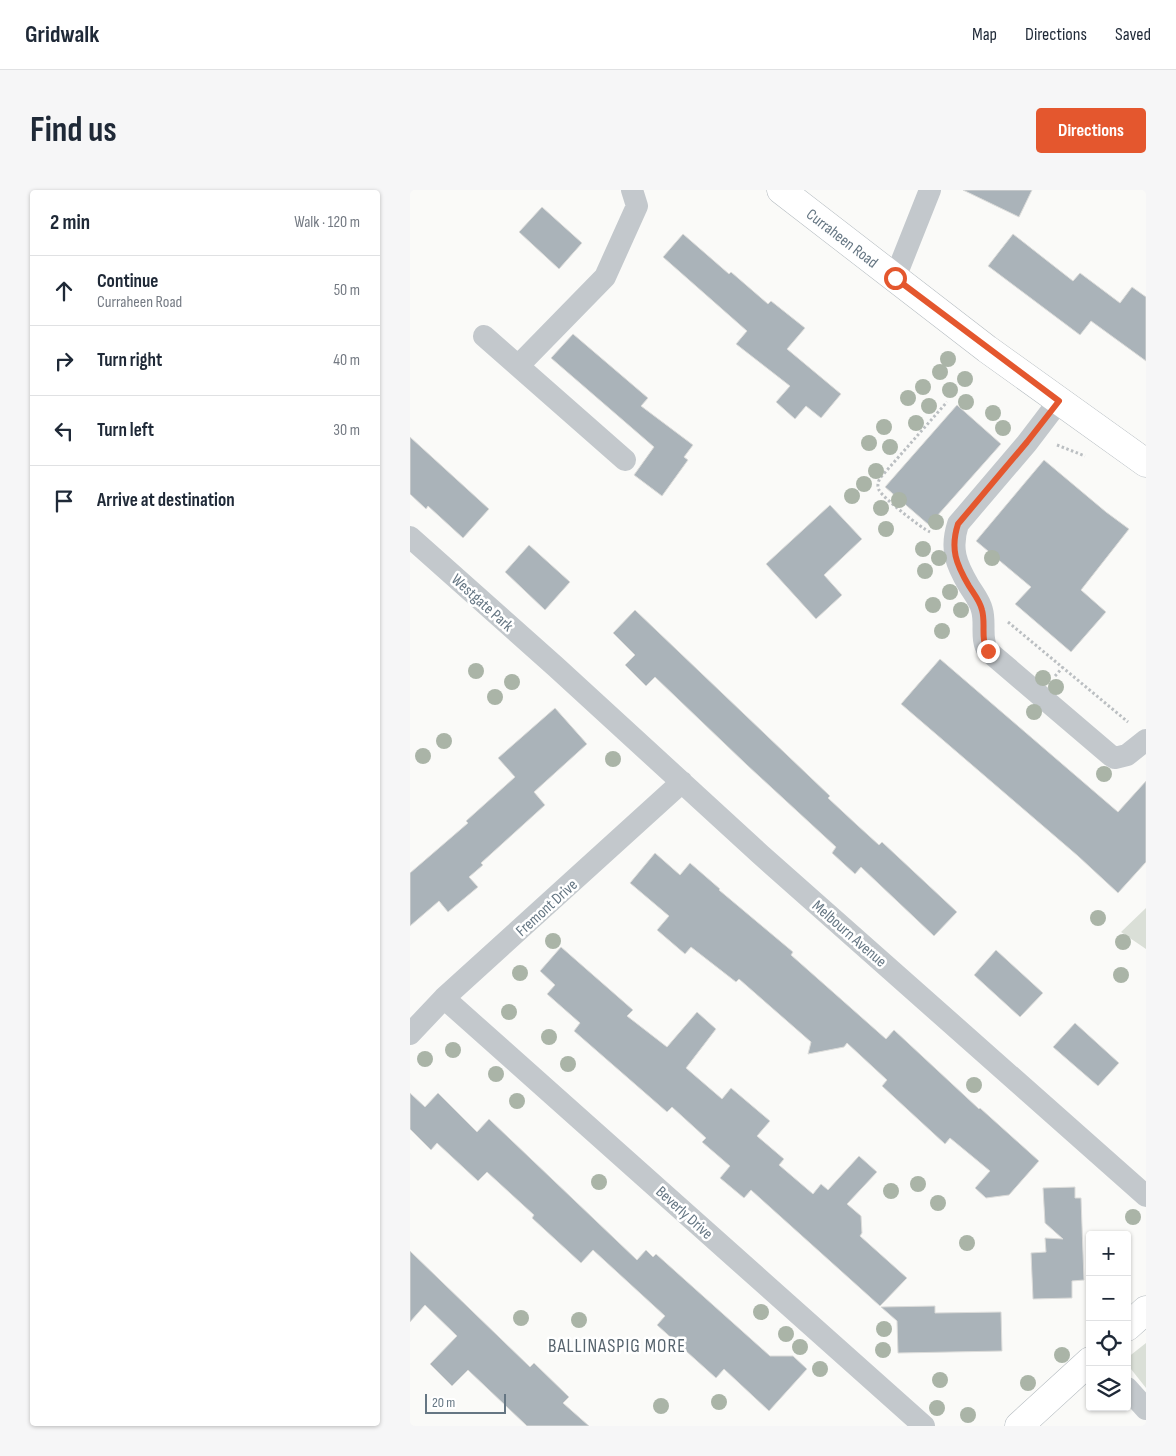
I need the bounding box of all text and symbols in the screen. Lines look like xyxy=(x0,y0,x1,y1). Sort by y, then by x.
text: Gridwalk xyxy=(25,20,99,49)
text: Map xyxy=(972,24,997,45)
text: Directions xyxy=(1025,24,1087,45)
text: Saved xyxy=(1115,24,1151,45)
button: Directions xyxy=(1036,108,1146,153)
text: Find us xyxy=(30,109,117,152)
street label: Curraheen Road xyxy=(802,205,881,272)
text: 2 min xyxy=(50,210,90,235)
text: Walk · 120 m xyxy=(294,213,360,232)
route start xyxy=(884,267,907,290)
text: Continue xyxy=(97,270,158,293)
icon: ahead xyxy=(50,277,78,305)
text: 50 m xyxy=(334,281,360,300)
text: Curraheen Road xyxy=(97,293,182,312)
icon: right xyxy=(50,347,78,375)
text: Turn right xyxy=(97,349,162,372)
text: 40 m xyxy=(333,351,360,370)
icon: left xyxy=(50,417,78,445)
text: Turn left xyxy=(97,419,154,442)
text: 30 m xyxy=(333,421,360,440)
icon: arrive xyxy=(50,487,78,515)
text: Arrive at destination xyxy=(97,489,235,512)
street label: Westgate Park xyxy=(447,570,517,636)
route end xyxy=(977,640,1000,663)
street label: Fremont Drive xyxy=(512,876,582,941)
street label: Melbourn Avenue xyxy=(808,897,890,971)
street label: Beverly Drive xyxy=(652,1183,716,1244)
map controls xyxy=(1086,1231,1131,1411)
button: + xyxy=(1086,1231,1131,1276)
button: − xyxy=(1086,1276,1131,1321)
button: locate xyxy=(1086,1321,1131,1366)
district label: BALLINASPIG MORE xyxy=(548,1335,686,1358)
button: layers xyxy=(1086,1366,1131,1411)
scale bar xyxy=(425,1391,506,1414)
text: 20 m xyxy=(432,1394,455,1411)

